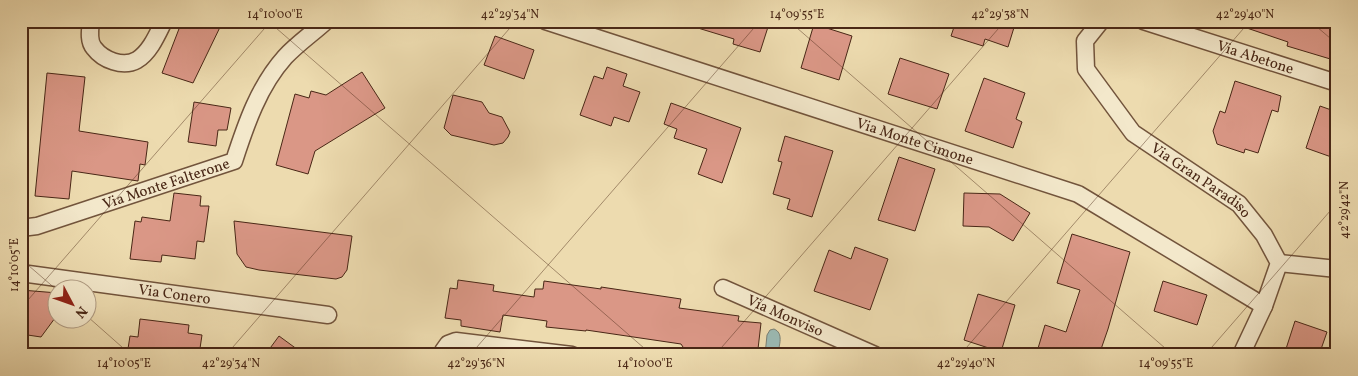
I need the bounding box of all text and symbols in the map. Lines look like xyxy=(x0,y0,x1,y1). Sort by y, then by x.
text: 14°10'00"E xyxy=(247,7,303,23)
text: 42°29'34"N xyxy=(481,7,539,23)
text: 14°09'55"E xyxy=(770,7,824,23)
text: 42°29'38"N xyxy=(971,7,1029,23)
text: 42°29'40"N xyxy=(1216,7,1274,23)
street label: Via Abetone xyxy=(1214,36,1296,80)
street label: Via Monte Cimone xyxy=(853,114,976,171)
street label: Via Gran Paradiso xyxy=(1146,139,1255,223)
street label: Via Monte Falterone xyxy=(100,154,233,216)
text: 42°29'42"N xyxy=(1337,181,1353,239)
text: 14°10'05"E xyxy=(7,238,23,292)
north arrow xyxy=(48,278,98,328)
street label: Via Conero xyxy=(137,280,212,311)
street label: Via Monviso xyxy=(743,291,826,343)
text: N xyxy=(70,301,91,322)
text: 14°10'05"E xyxy=(97,356,151,372)
text: 42°29'34"N xyxy=(202,356,260,372)
text: 42°29'36"N xyxy=(447,356,505,372)
text: 14°10'00"E xyxy=(617,356,673,372)
text: 42°29'40"N xyxy=(937,356,995,372)
text: 14°09'55"E xyxy=(1139,356,1193,372)

